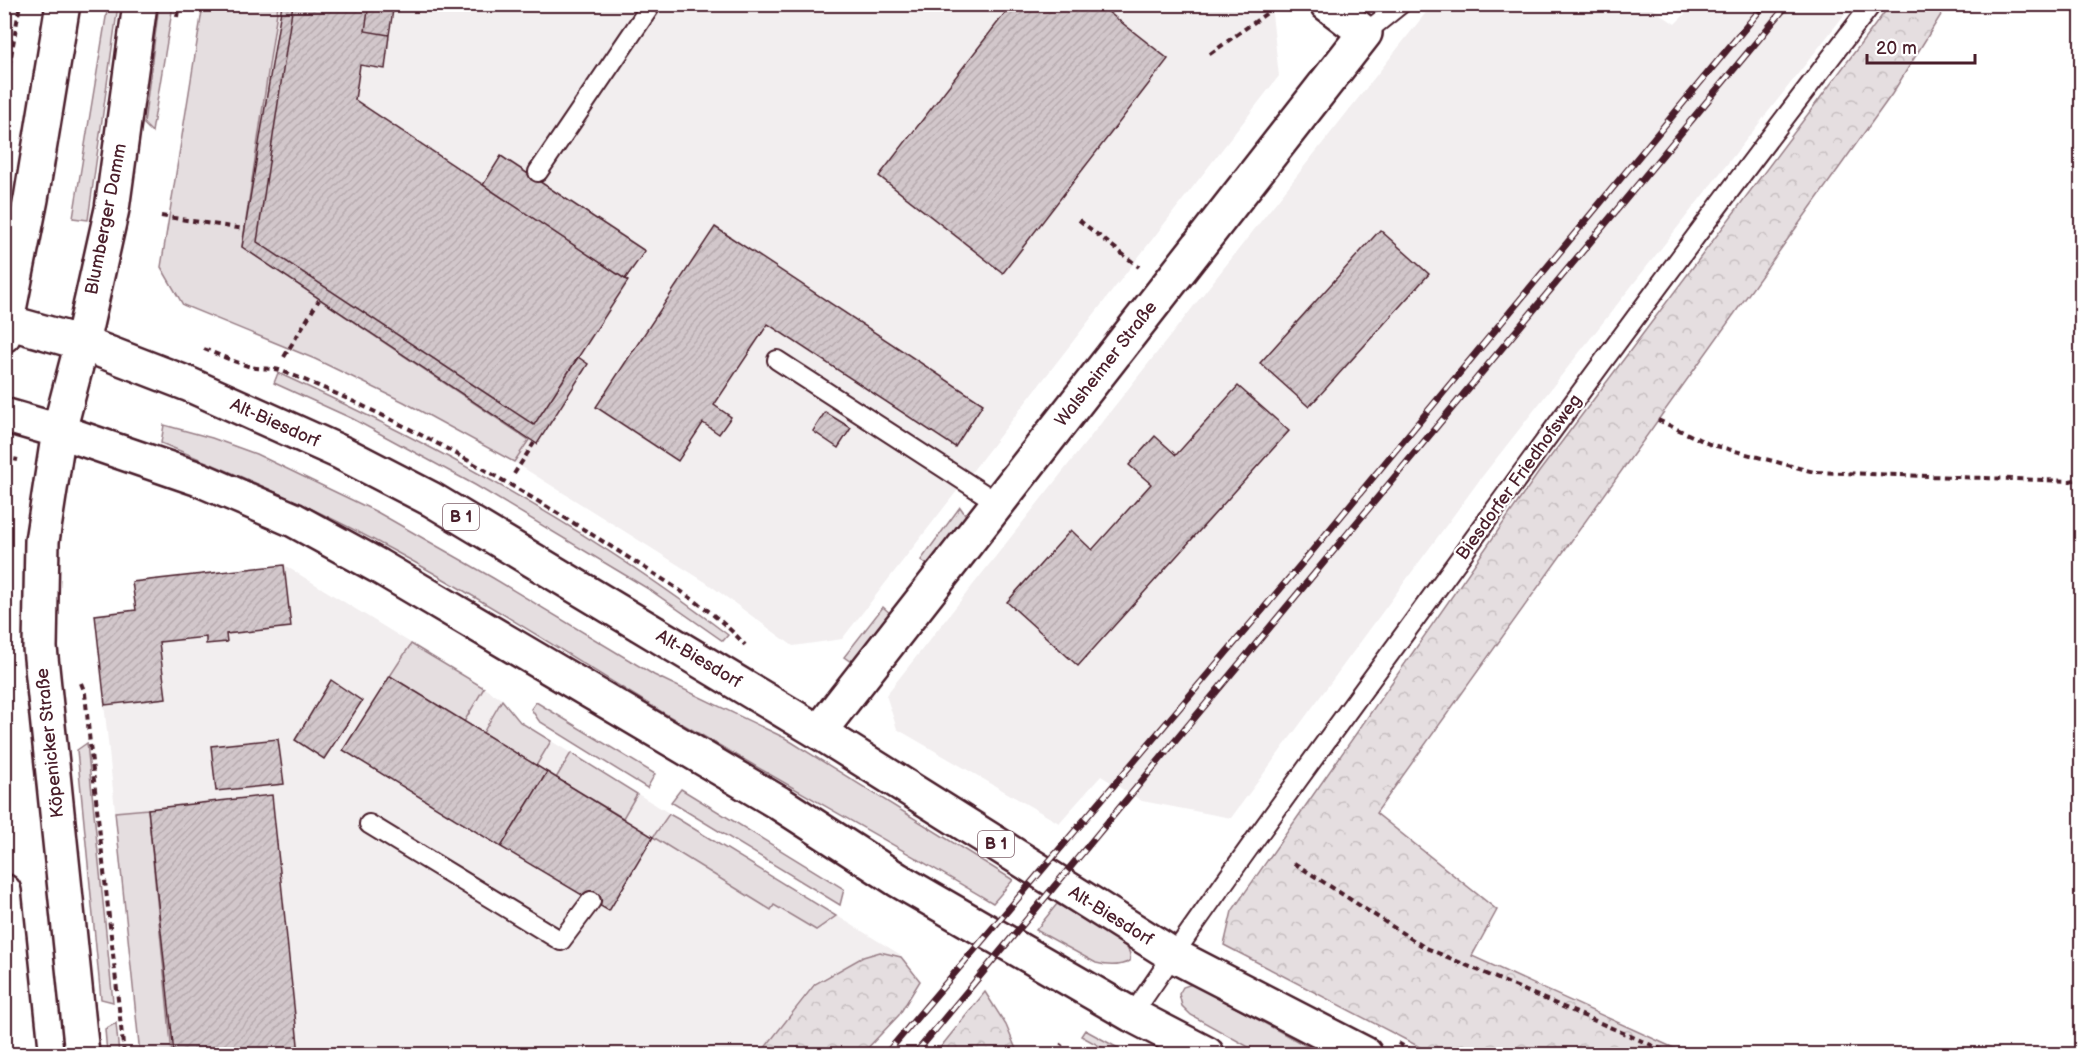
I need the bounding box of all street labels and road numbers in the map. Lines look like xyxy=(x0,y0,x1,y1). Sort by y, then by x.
street label: Blumberger Damm xyxy=(81,142,131,296)
street label: Walsheimer Straße xyxy=(1051,297,1162,431)
street label: Biesdorfer Friedhofsweg xyxy=(1452,390,1586,564)
street label: Alt-Biesdorf xyxy=(227,394,323,452)
road number: B 1 xyxy=(443,504,479,530)
street label: Alt-Biesdorf xyxy=(653,625,746,693)
street label: Köpenicker Straße xyxy=(32,667,68,819)
road number: B 1 xyxy=(978,831,1014,857)
street label: Alt-Biesdorf xyxy=(1065,882,1158,951)

